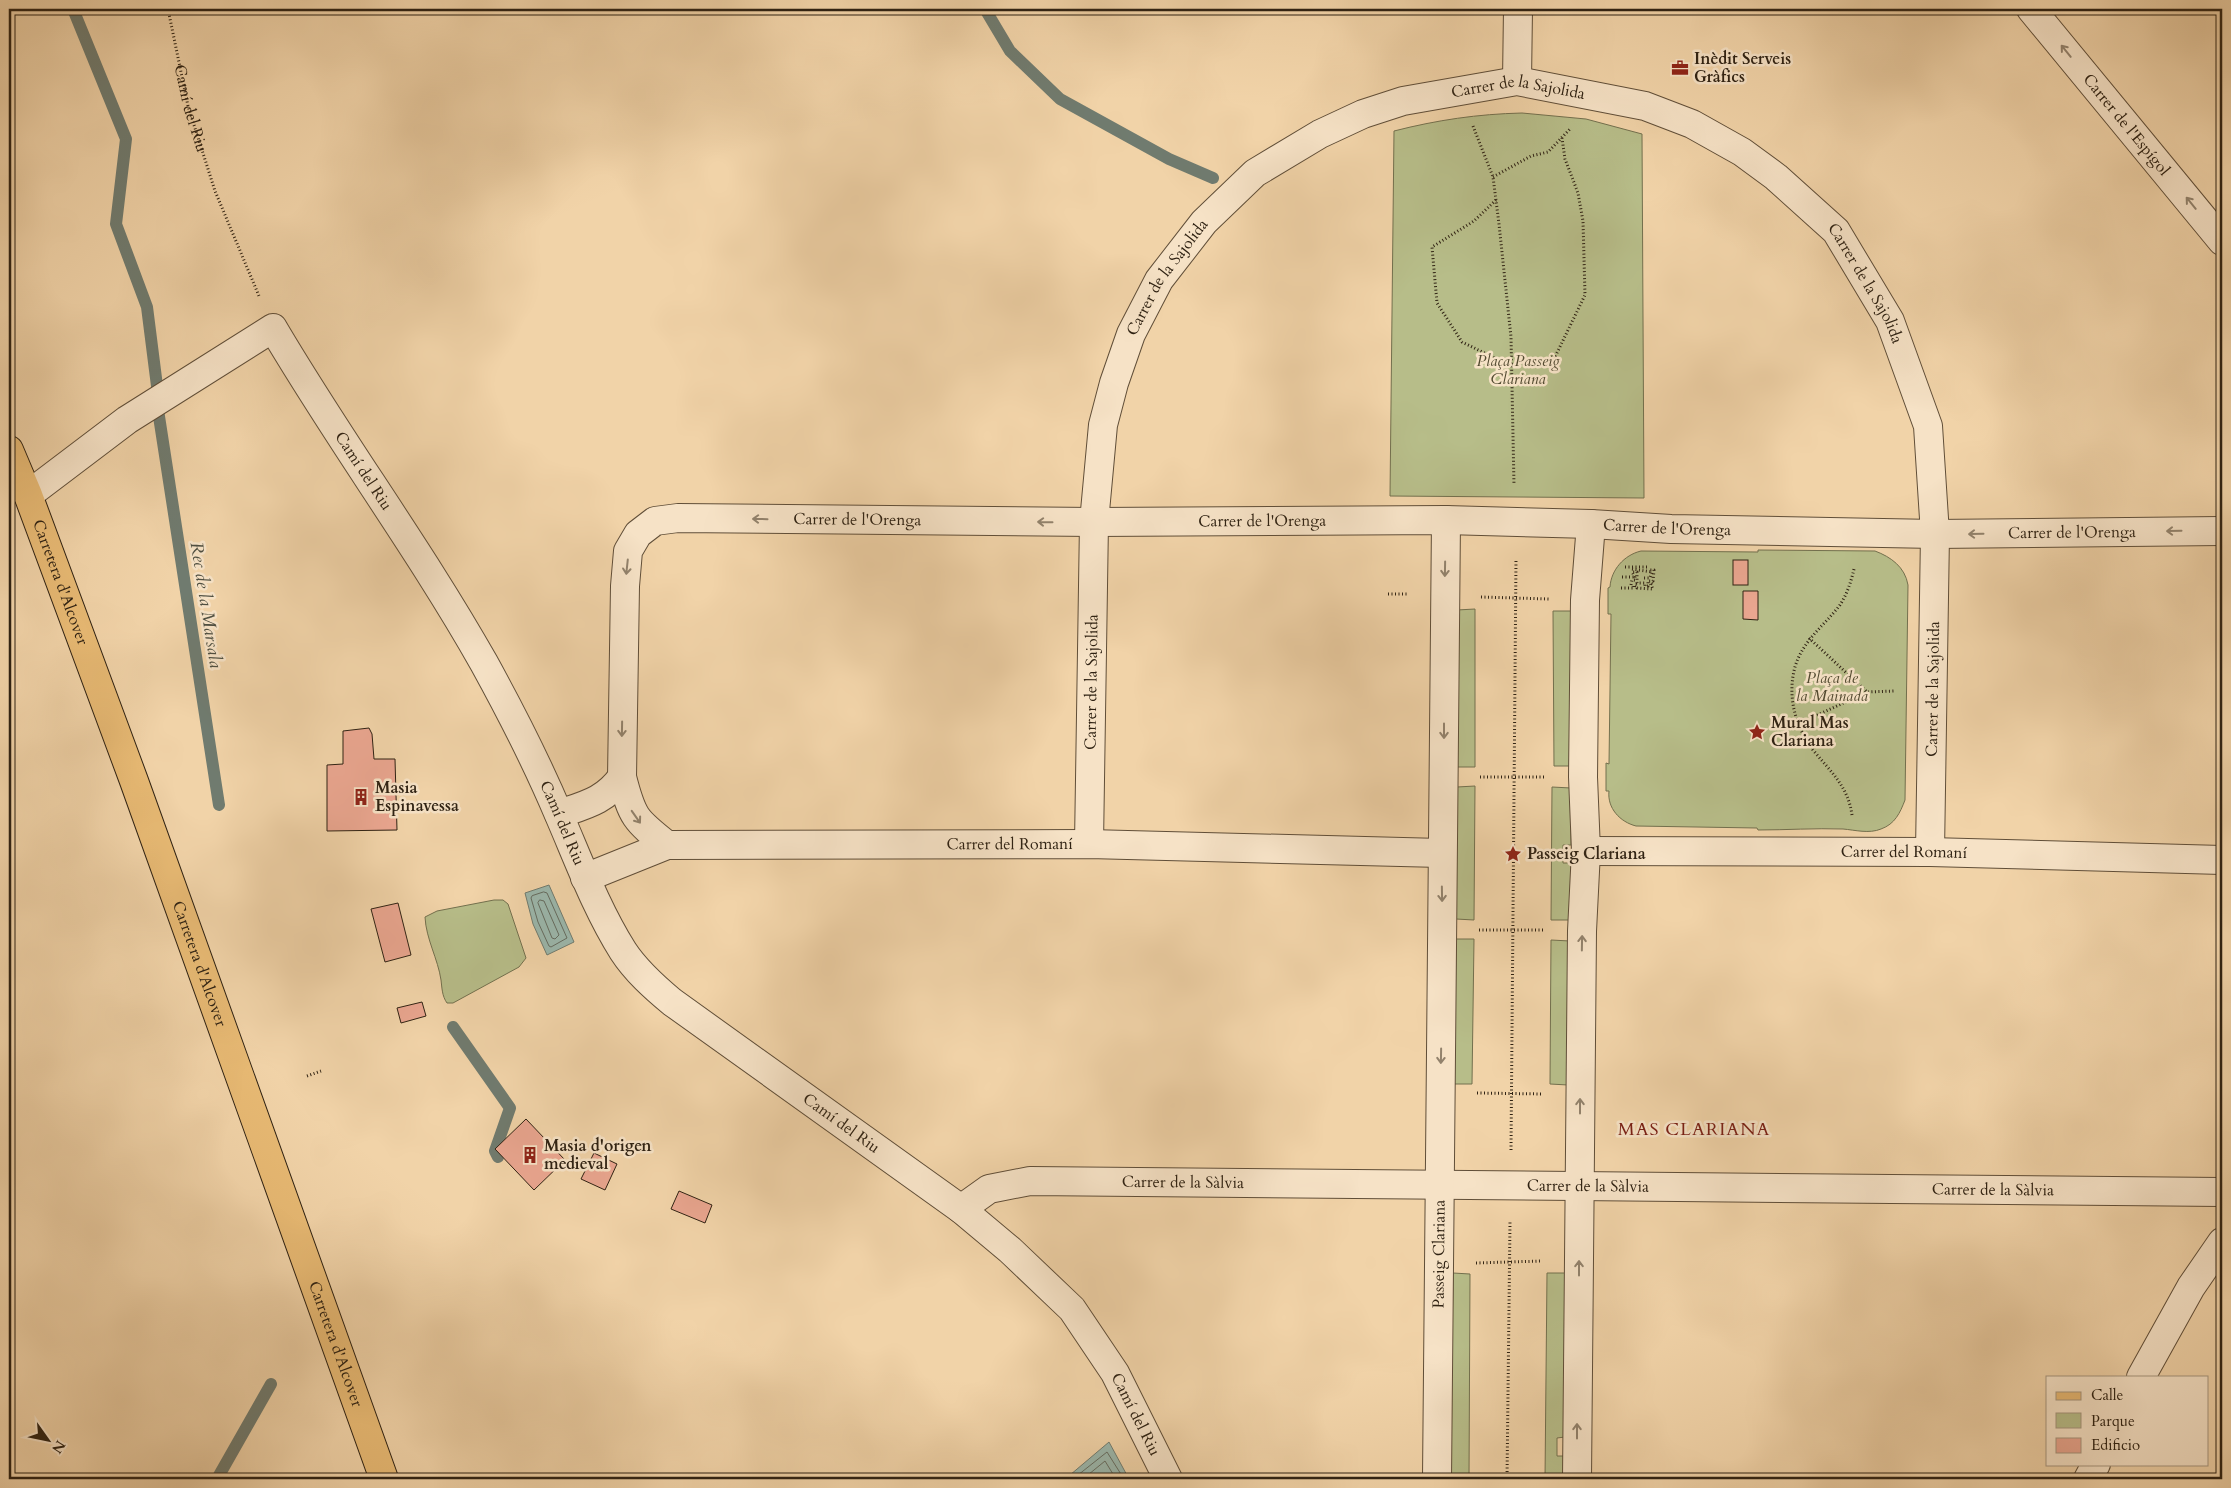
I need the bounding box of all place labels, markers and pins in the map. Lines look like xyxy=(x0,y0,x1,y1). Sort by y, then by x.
place label: Inèdit Serveis Gràfics xyxy=(1694,48,1791,88)
office icon: Inèdit Serveis Gràfics xyxy=(1670,58,1690,78)
place label: Mural Mas Clariana xyxy=(1771,712,1849,752)
place icon: Mural Mas Clariana xyxy=(1747,722,1767,742)
place label: Masia Espinavessa xyxy=(375,777,459,817)
building icon: Masia Espinavessa xyxy=(351,787,371,807)
place label: Passeig Clariana xyxy=(1527,843,1646,865)
place icon: Passeig Clariana xyxy=(1503,844,1523,864)
place label: Masia d'origen medieval xyxy=(544,1135,652,1175)
building icon: Masia d'origen medieval xyxy=(520,1145,540,1165)

